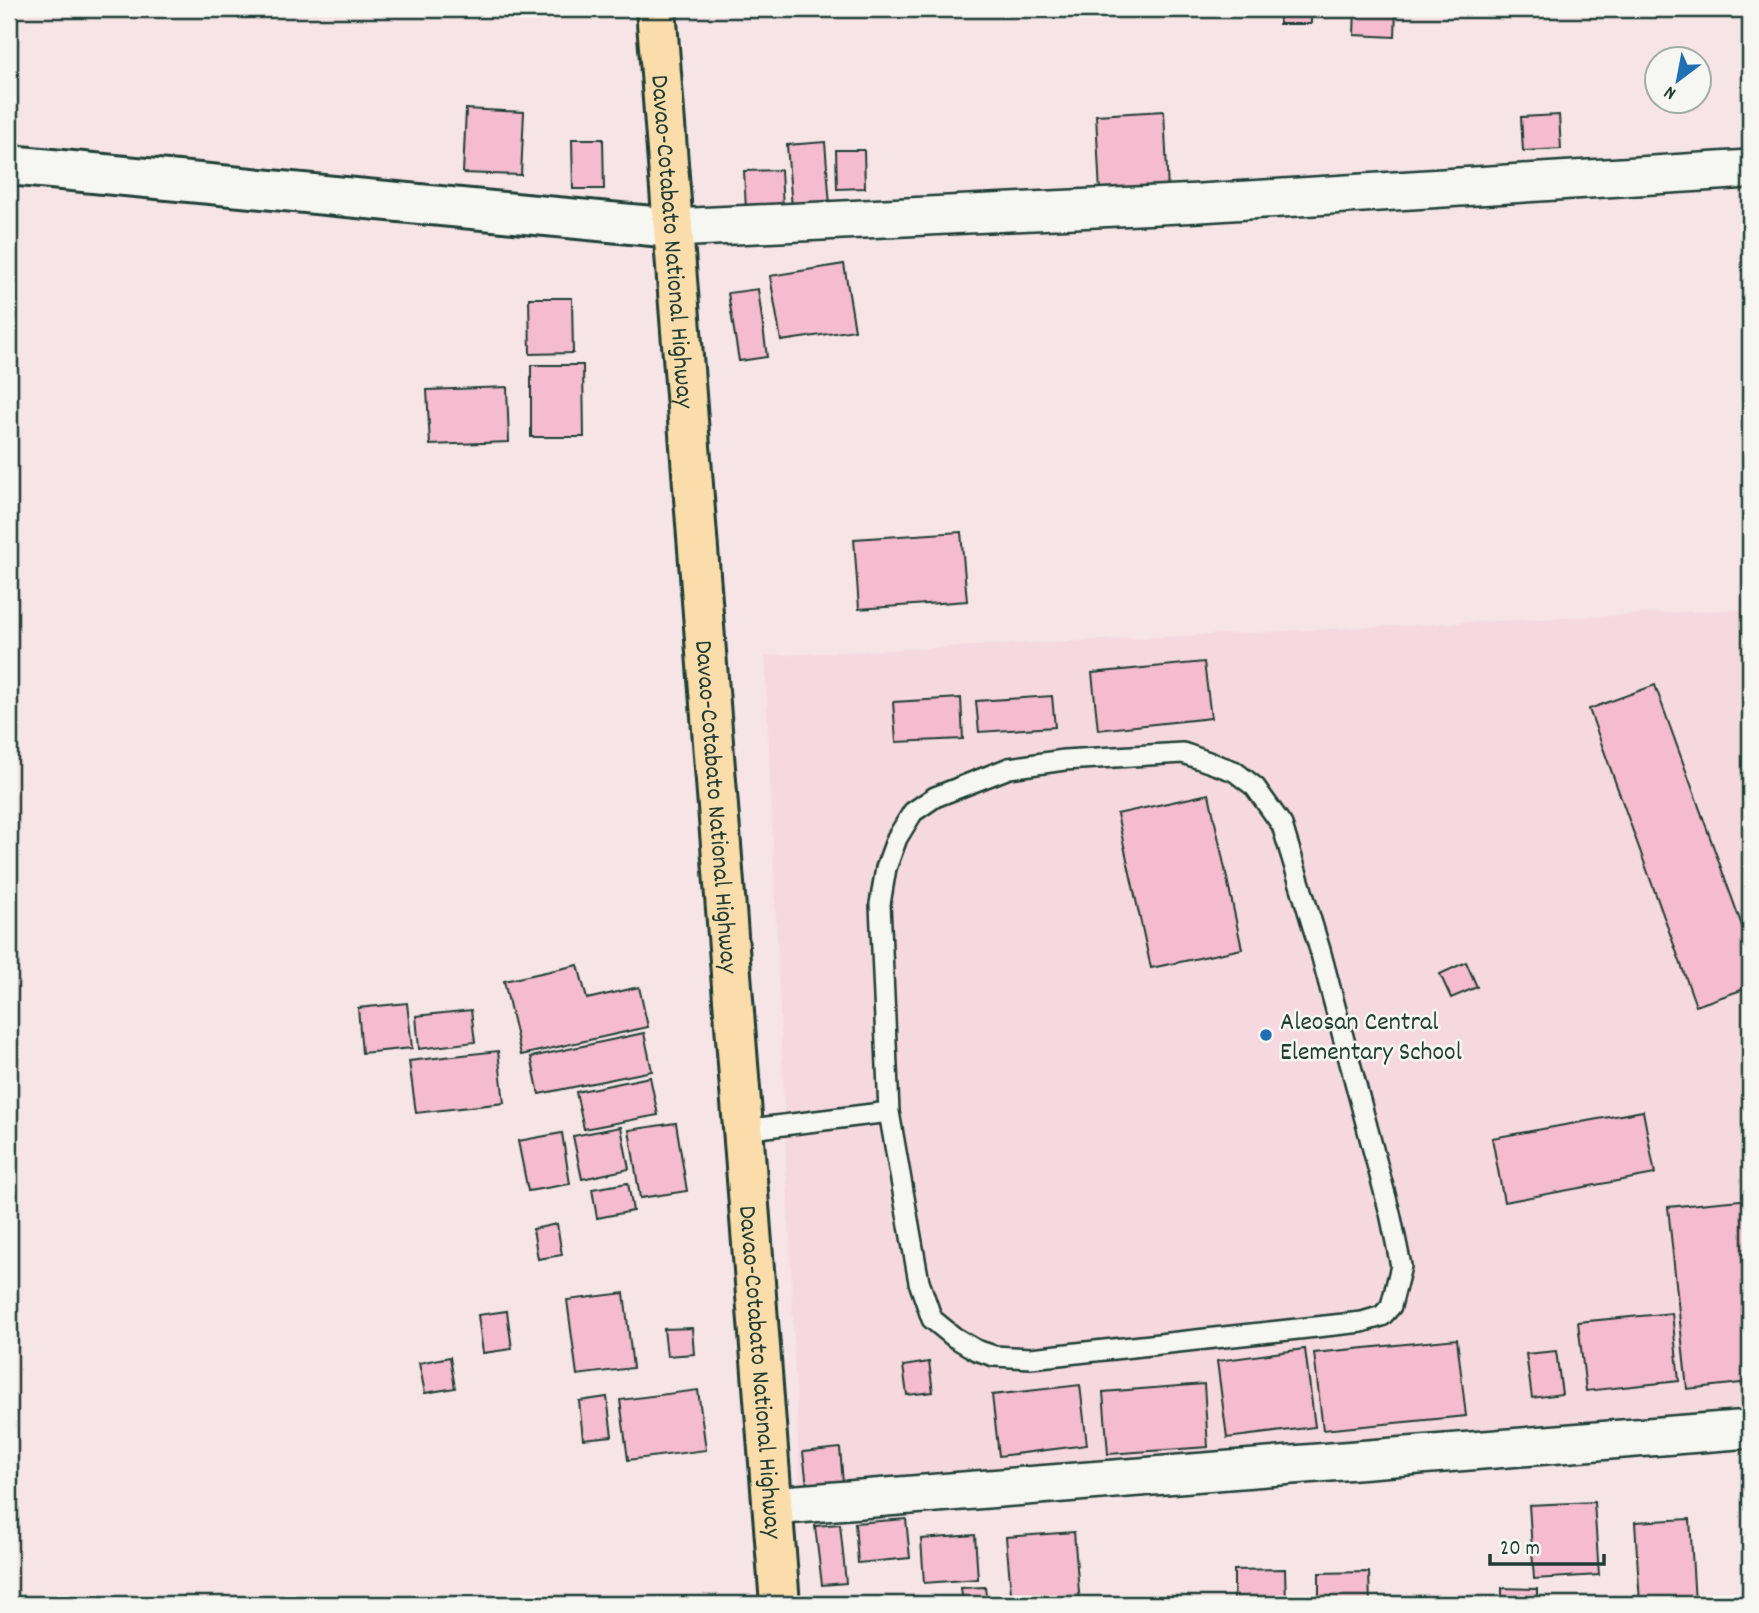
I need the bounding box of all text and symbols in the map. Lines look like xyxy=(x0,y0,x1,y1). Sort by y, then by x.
north arrow xyxy=(1644,46,1714,116)
street label: Davao-Cotabato National Highway xyxy=(639,73,702,410)
text: N xyxy=(1660,78,1682,105)
street label: Davao-Cotabato National Highway xyxy=(683,639,746,975)
place label: Aleosan Central Elementary School xyxy=(1280,1005,1462,1072)
marker: Aleosan Central Elementary School xyxy=(1258,1027,1274,1043)
street label: Davao-Cotabato National Highway xyxy=(727,1204,790,1541)
scale bar xyxy=(1490,1522,1603,1566)
text: 20 m xyxy=(1500,1535,1540,1565)

